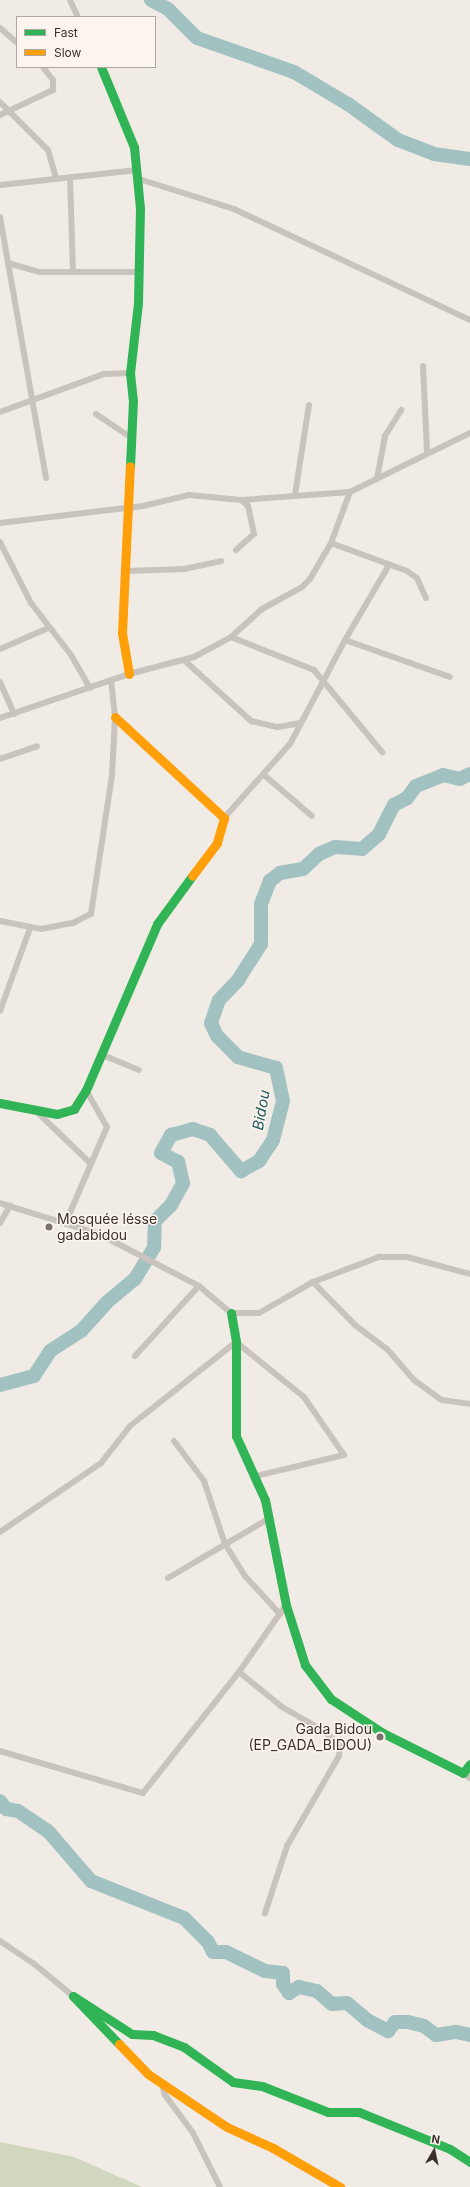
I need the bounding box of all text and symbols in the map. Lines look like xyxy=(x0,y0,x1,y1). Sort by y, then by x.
legend xyxy=(16,16,156,68)
text: Fast xyxy=(54,25,78,40)
text: Slow xyxy=(54,45,81,60)
water label: Bidou xyxy=(249,1088,273,1132)
place label: Mosquée lésse gadabidou xyxy=(57,1211,157,1244)
marker: Mosquée lésse gadabidou xyxy=(44,1222,54,1232)
place label: Gada Bidou (EP_GADA_BIDOU) xyxy=(249,1721,372,1754)
marker: Gada Bidou (EP_GADA_BIDOU) xyxy=(375,1732,385,1742)
north arrow xyxy=(414,2131,454,2171)
text: N xyxy=(431,2132,441,2147)

